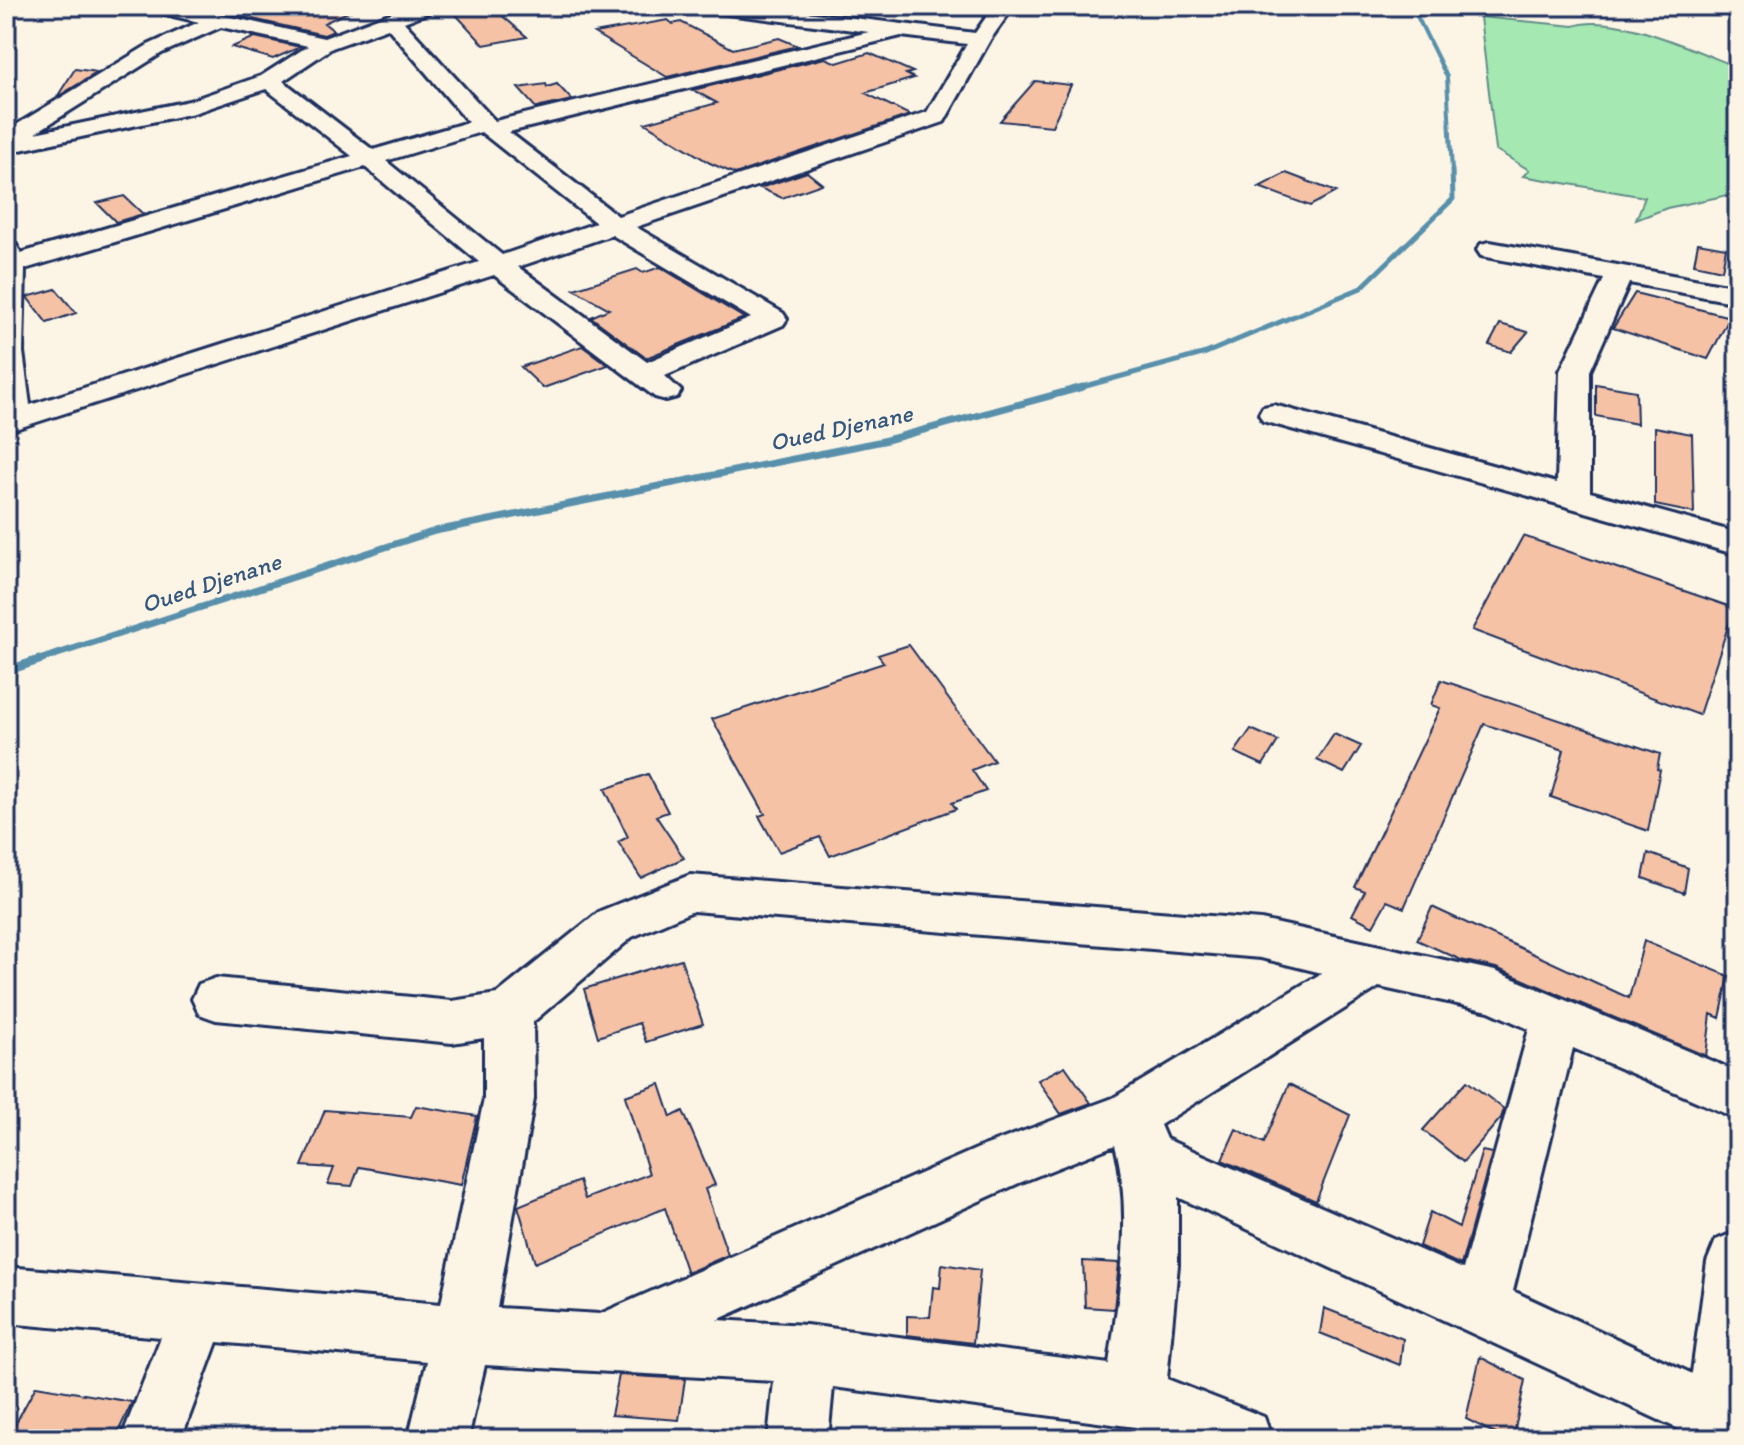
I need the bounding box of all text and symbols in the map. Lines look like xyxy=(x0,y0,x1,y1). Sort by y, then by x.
water label: Oued Djenane xyxy=(767,398,916,457)
water label: Oued Djenane xyxy=(137,546,286,619)

